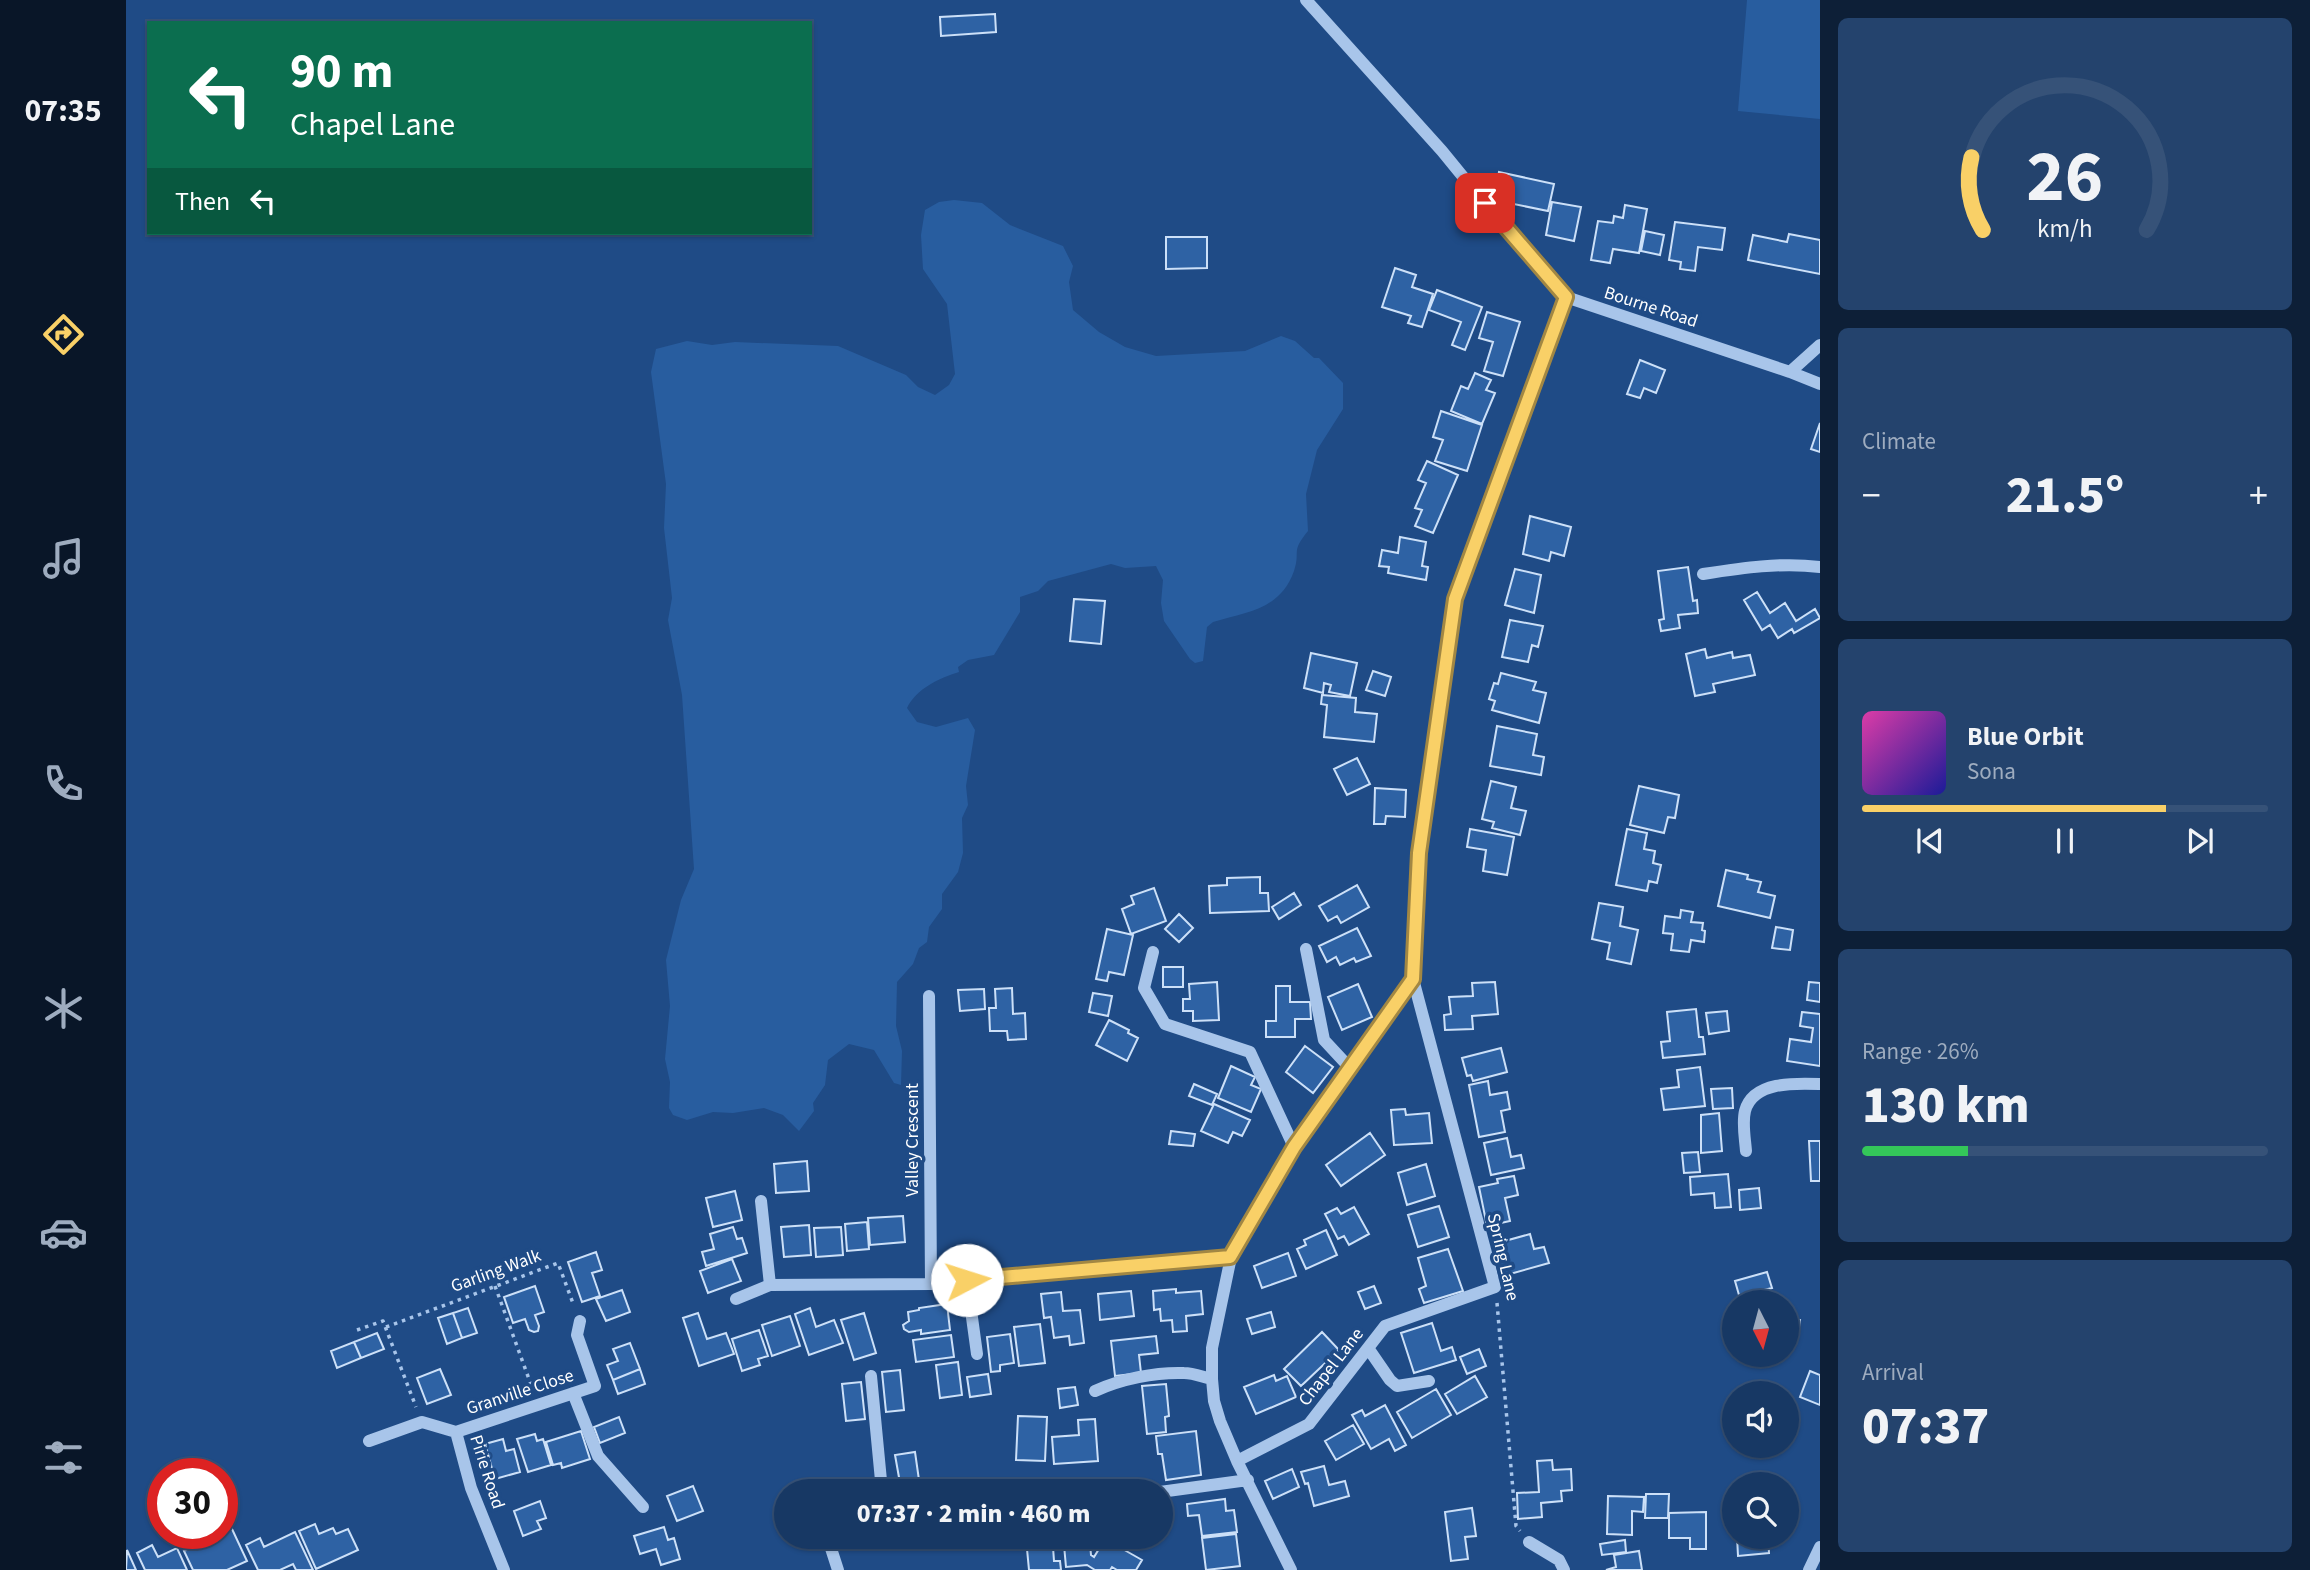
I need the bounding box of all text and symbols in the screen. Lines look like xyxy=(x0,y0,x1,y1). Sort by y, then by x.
text: 90 m xyxy=(290,37,394,107)
icon: left xyxy=(175,49,266,140)
text: 07:35 xyxy=(24,88,102,134)
text: Chapel Lane xyxy=(290,102,455,148)
text: 26 xyxy=(2027,126,2103,230)
pin xyxy=(1455,173,1515,233)
icon: left xyxy=(244,182,282,220)
text: Then xyxy=(175,183,230,220)
icon: arrive xyxy=(1466,184,1504,222)
text: km/h xyxy=(2037,211,2093,247)
street label: Bourne Road xyxy=(1601,280,1701,334)
icon: directions xyxy=(39,310,88,359)
text: Climate xyxy=(1862,425,1936,458)
text: 21.5° xyxy=(2006,459,2124,533)
text: − xyxy=(1862,469,1881,523)
text: + xyxy=(2249,469,2268,523)
icon: music xyxy=(39,534,88,583)
text: Blue Orbit xyxy=(1967,718,2084,755)
text: Sona xyxy=(1967,755,2016,788)
icon: phone xyxy=(39,759,88,808)
icon: previous xyxy=(1911,822,1949,860)
icon: pause xyxy=(2046,822,2084,860)
icon: next xyxy=(2181,822,2219,860)
icon: climate xyxy=(39,984,88,1033)
text: Range · 26% xyxy=(1862,1035,1979,1068)
text: 130 km xyxy=(1862,1069,2030,1143)
street label: Valley Crescent xyxy=(900,1083,925,1197)
icon: car xyxy=(39,1208,88,1257)
street label: Spring Lane xyxy=(1481,1211,1525,1303)
street label: Garling Walk xyxy=(447,1243,545,1299)
position arrow xyxy=(930,1243,1004,1317)
north arrow xyxy=(1722,1290,1799,1367)
map controls xyxy=(1722,1290,1799,1549)
street label: Chapel Lane xyxy=(1293,1323,1369,1411)
text: Arrival xyxy=(1862,1356,1924,1389)
street label: Granville Close xyxy=(463,1363,577,1421)
button: sound xyxy=(1722,1381,1799,1458)
text: 07:37 xyxy=(1862,1390,1989,1464)
street label: Pirie Road xyxy=(463,1432,511,1512)
icon: filters xyxy=(39,1433,88,1482)
speed limit sign: 30 xyxy=(147,1458,238,1549)
button: search xyxy=(1722,1472,1799,1549)
text: 07:37 · 2 min · 460 m xyxy=(857,1495,1090,1532)

